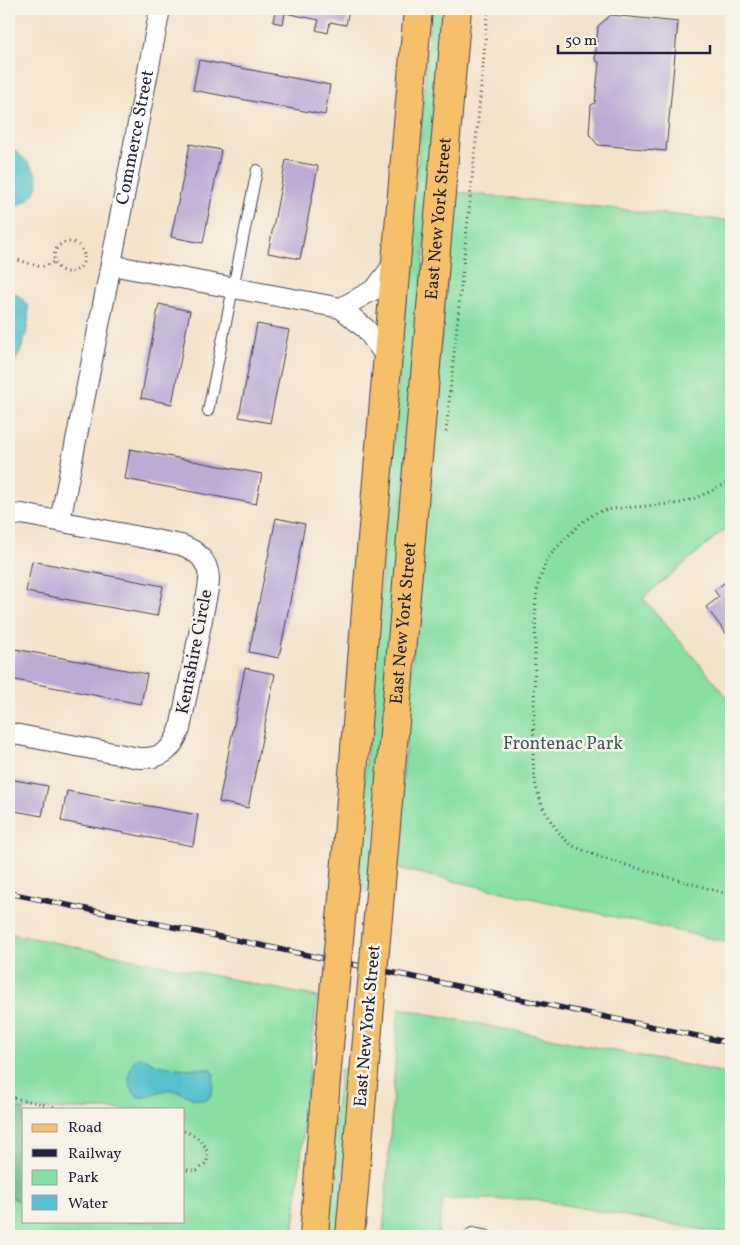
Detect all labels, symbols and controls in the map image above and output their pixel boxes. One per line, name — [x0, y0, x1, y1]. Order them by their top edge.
scale bar — [558, 22, 710, 54]
text: 50 m — [565, 31, 597, 52]
street label: Commerce Street — [110, 68, 161, 207]
street label: East New York Street — [419, 136, 458, 301]
street label: East New York Street — [384, 541, 423, 705]
street label: Kentshire Circle — [171, 587, 219, 717]
park label: Frontenac Park — [503, 732, 623, 757]
street label: East New York Street — [348, 944, 388, 1108]
legend — [22, 1108, 185, 1222]
text: Road — [68, 1118, 102, 1139]
text: Railway — [68, 1144, 121, 1165]
text: Park — [68, 1168, 99, 1189]
text: Water — [68, 1194, 108, 1215]

